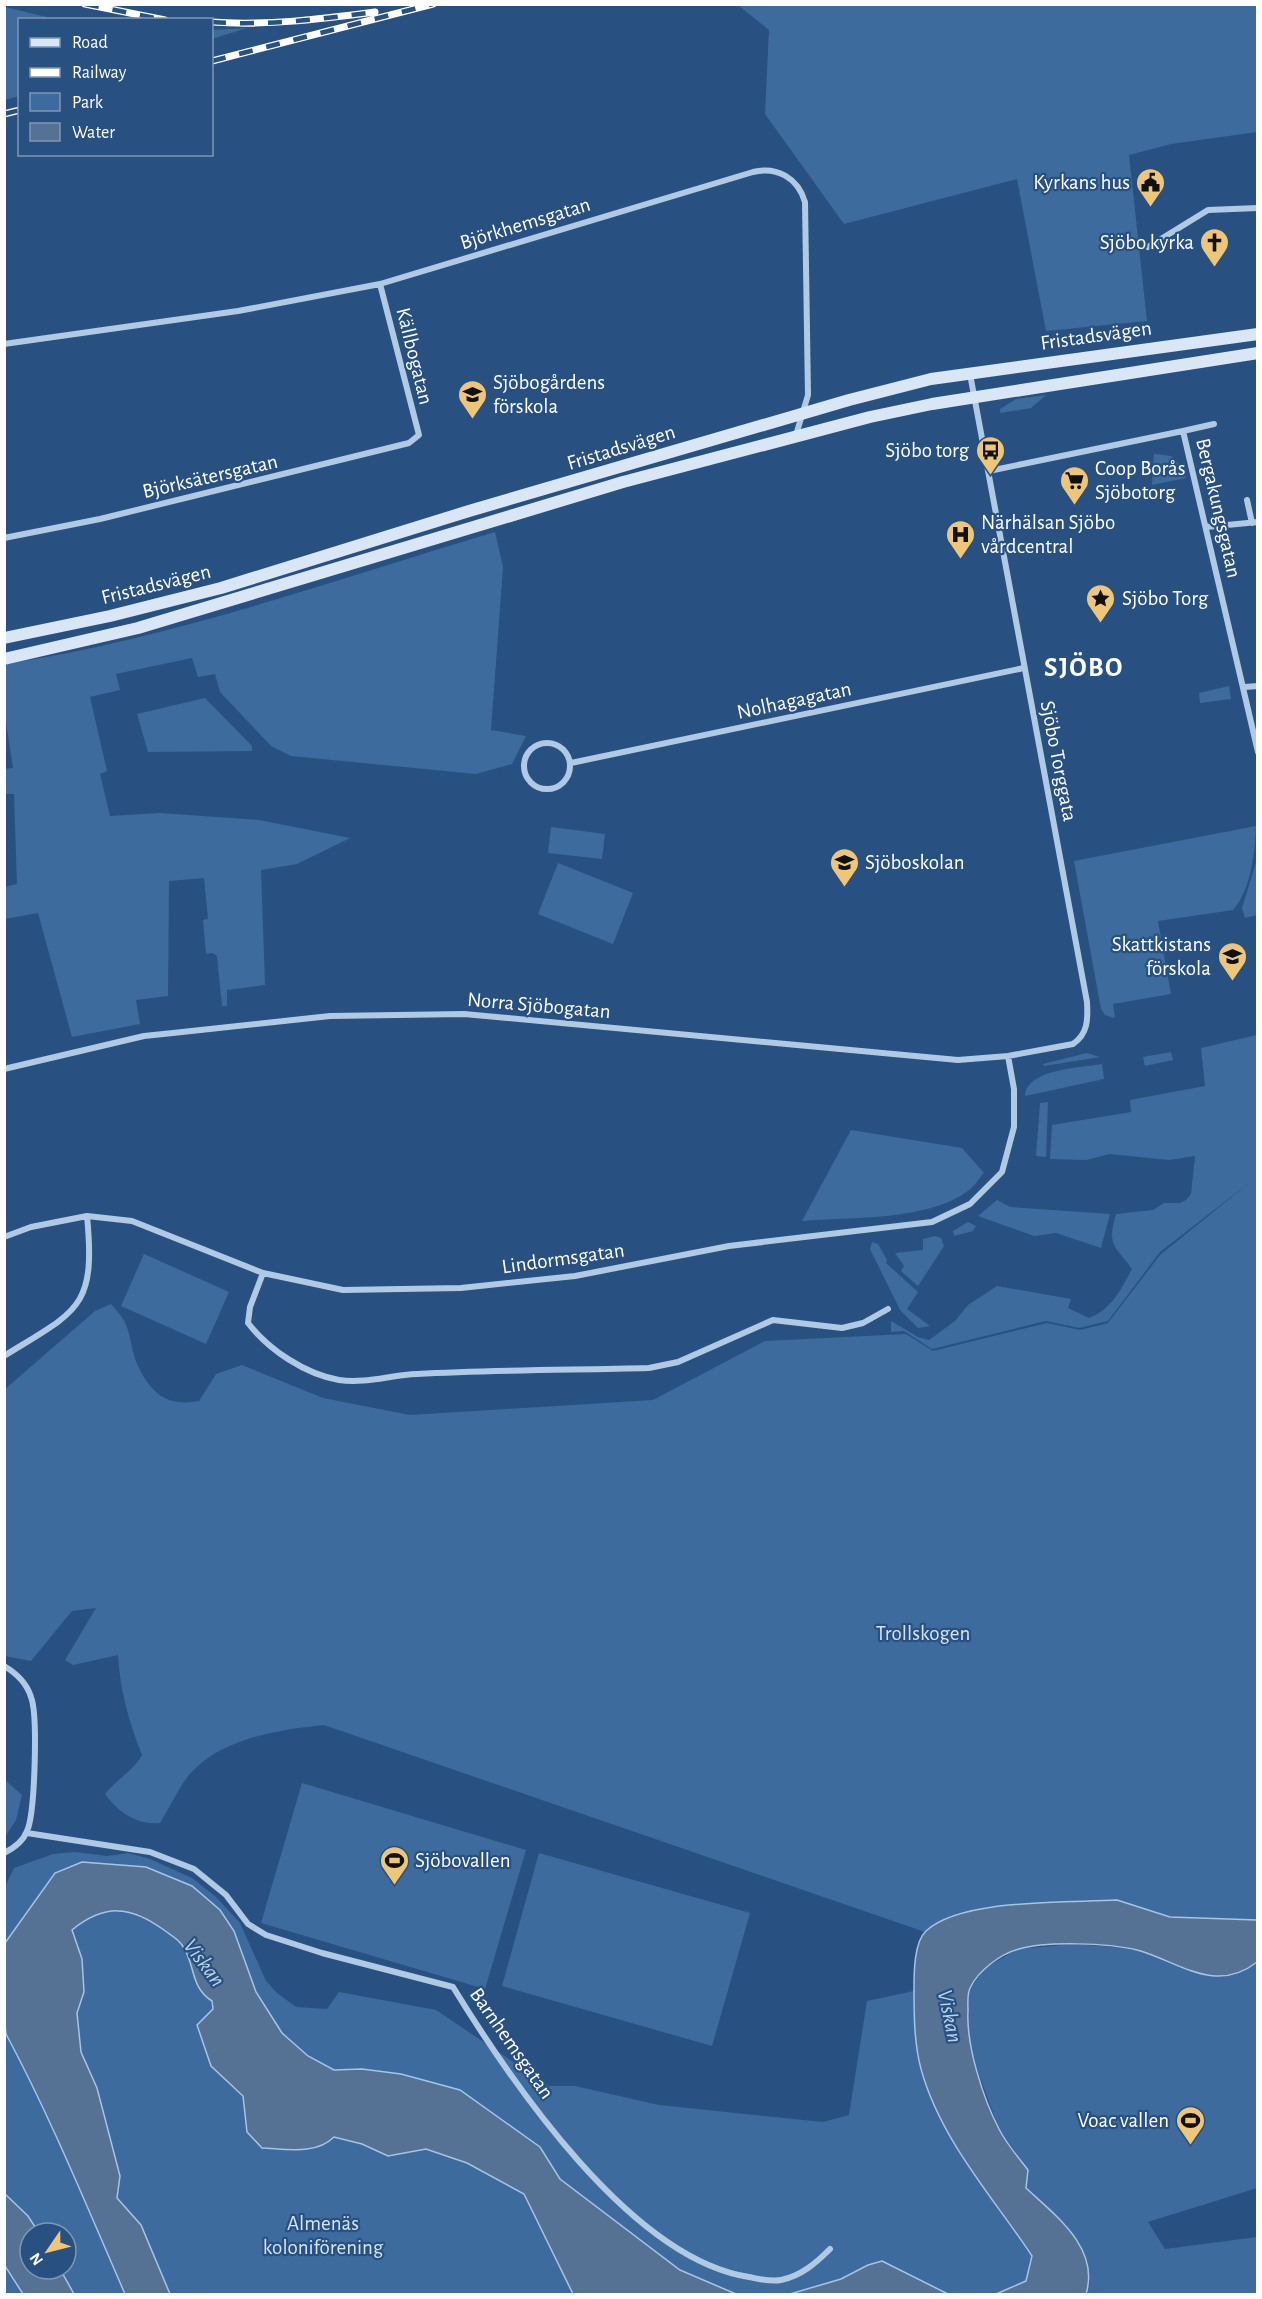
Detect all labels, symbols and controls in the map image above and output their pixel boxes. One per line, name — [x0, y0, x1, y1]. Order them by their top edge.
legend — [18, 18, 213, 156]
text: Road — [72, 34, 108, 52]
text: Railway — [72, 64, 127, 82]
text: Park — [72, 94, 104, 112]
text: Water — [72, 124, 115, 142]
public building icon: Kyrkans hus — [1135, 166, 1167, 208]
place label: Kyrkans hus — [1033, 172, 1130, 193]
street label: Björkhemsgatan — [457, 194, 593, 253]
church icon: Sjöbo kyrka — [1199, 226, 1231, 268]
place label: Sjöbo kyrka — [1100, 232, 1194, 253]
street label: Källbogatan — [392, 305, 437, 407]
street label: Fristadsvägen — [1039, 317, 1153, 354]
place label: Sjöbogårdens förskola — [493, 372, 605, 417]
school or university icon: Sjöbogårdens förskola — [456, 378, 488, 420]
street label: Fristadsvägen — [565, 421, 678, 474]
bus stop icon: Sjöbo torg — [974, 434, 1006, 476]
street label: Bergakungsgatan — [1192, 436, 1245, 580]
place label: Sjöbo torg — [885, 440, 970, 461]
street label: Björksätersgatan — [140, 451, 280, 502]
place label: Coop Borås Sjöbotorg — [1095, 458, 1186, 503]
supermarket icon: Coop Borås Sjöbotorg — [1058, 464, 1090, 506]
place label: Närhälsan Sjöbo vårdcentral — [981, 512, 1115, 557]
hospital icon: Närhälsan Sjöbo vårdcentral — [944, 518, 976, 560]
street label: Fristadsvägen — [99, 561, 213, 608]
place icon: Sjöbo Torg — [1085, 582, 1117, 624]
place label: Sjöbo Torg — [1122, 588, 1209, 609]
district label: SJÖBO — [1044, 652, 1124, 681]
street label: Nolhagagatan — [735, 678, 853, 723]
street label: Sjöbo Torggata — [1037, 699, 1081, 823]
school or university icon: Sjöboskolan — [828, 846, 860, 888]
place label: Sjöboskolan — [865, 852, 965, 873]
place label: Skattkistans förskola — [1112, 934, 1211, 979]
school or university icon: Skattkistans förskola — [1216, 940, 1248, 982]
street label: Norra Sjöbogatan — [466, 989, 612, 1022]
street label: Lindormsgatan — [500, 1239, 626, 1277]
park label: Trollskogen — [876, 1623, 970, 1644]
sports icon: Sjöbovallen — [378, 1844, 410, 1886]
place label: Sjöbovallen — [415, 1850, 511, 1871]
water label: Viskan — [179, 1935, 229, 1991]
street label: Barnhemsgatan — [466, 1984, 558, 2103]
water label: Viskan — [934, 1988, 966, 2045]
sports icon: Voac vallen — [1174, 2104, 1206, 2146]
place label: Voac vallen — [1077, 2110, 1169, 2131]
park label: Almenäs koloniförening — [263, 2213, 384, 2258]
north arrow — [18, 2221, 78, 2281]
text: N — [27, 2250, 46, 2268]

